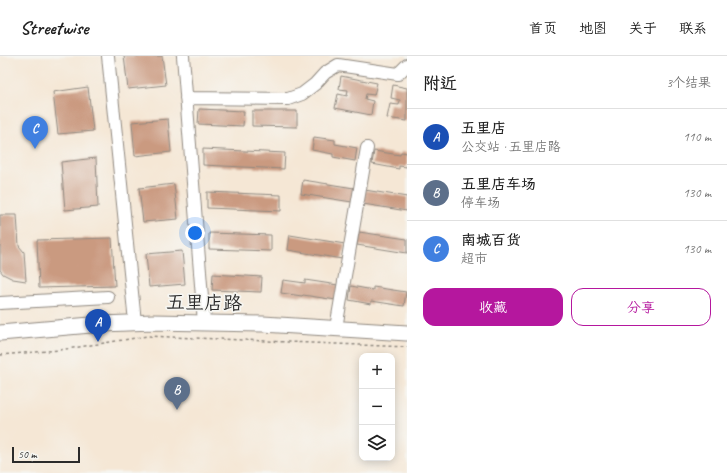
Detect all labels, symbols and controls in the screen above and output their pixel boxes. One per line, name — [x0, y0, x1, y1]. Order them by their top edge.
text: Streetwise — [20, 16, 88, 40]
text: 首页 — [529, 20, 557, 37]
text: 地图 — [579, 20, 607, 37]
text: 关于 — [629, 20, 657, 37]
text: 联系 — [679, 20, 707, 37]
text: 附近 — [423, 73, 457, 94]
text: 3个结果 — [666, 75, 711, 91]
pin: C — [22, 116, 48, 149]
text: 五里店 — [461, 119, 506, 138]
text: A — [433, 129, 439, 145]
text: 110 m — [683, 129, 711, 145]
text: 公交站 · 五里店路 — [461, 139, 561, 155]
text: 五里店车场 — [461, 175, 536, 194]
text: B — [433, 185, 439, 201]
text: 130 m — [683, 185, 711, 201]
text: 停车场 — [461, 195, 500, 211]
your location — [185, 223, 205, 243]
text: 南城百货 — [461, 231, 521, 250]
text: C — [433, 241, 439, 257]
text: 130 m — [683, 241, 711, 257]
text: 超市 — [461, 251, 487, 267]
button: 收藏 — [423, 288, 563, 326]
button: 分享 — [571, 288, 711, 326]
street label: 五里店路 — [166, 290, 242, 316]
pin: A — [85, 309, 111, 342]
map controls — [359, 353, 395, 461]
button: + — [359, 353, 395, 389]
pin: B — [164, 377, 190, 410]
button: − — [359, 389, 395, 425]
button: layers — [359, 425, 395, 461]
scale bar — [12, 445, 80, 464]
text: 50 m — [18, 447, 37, 461]

